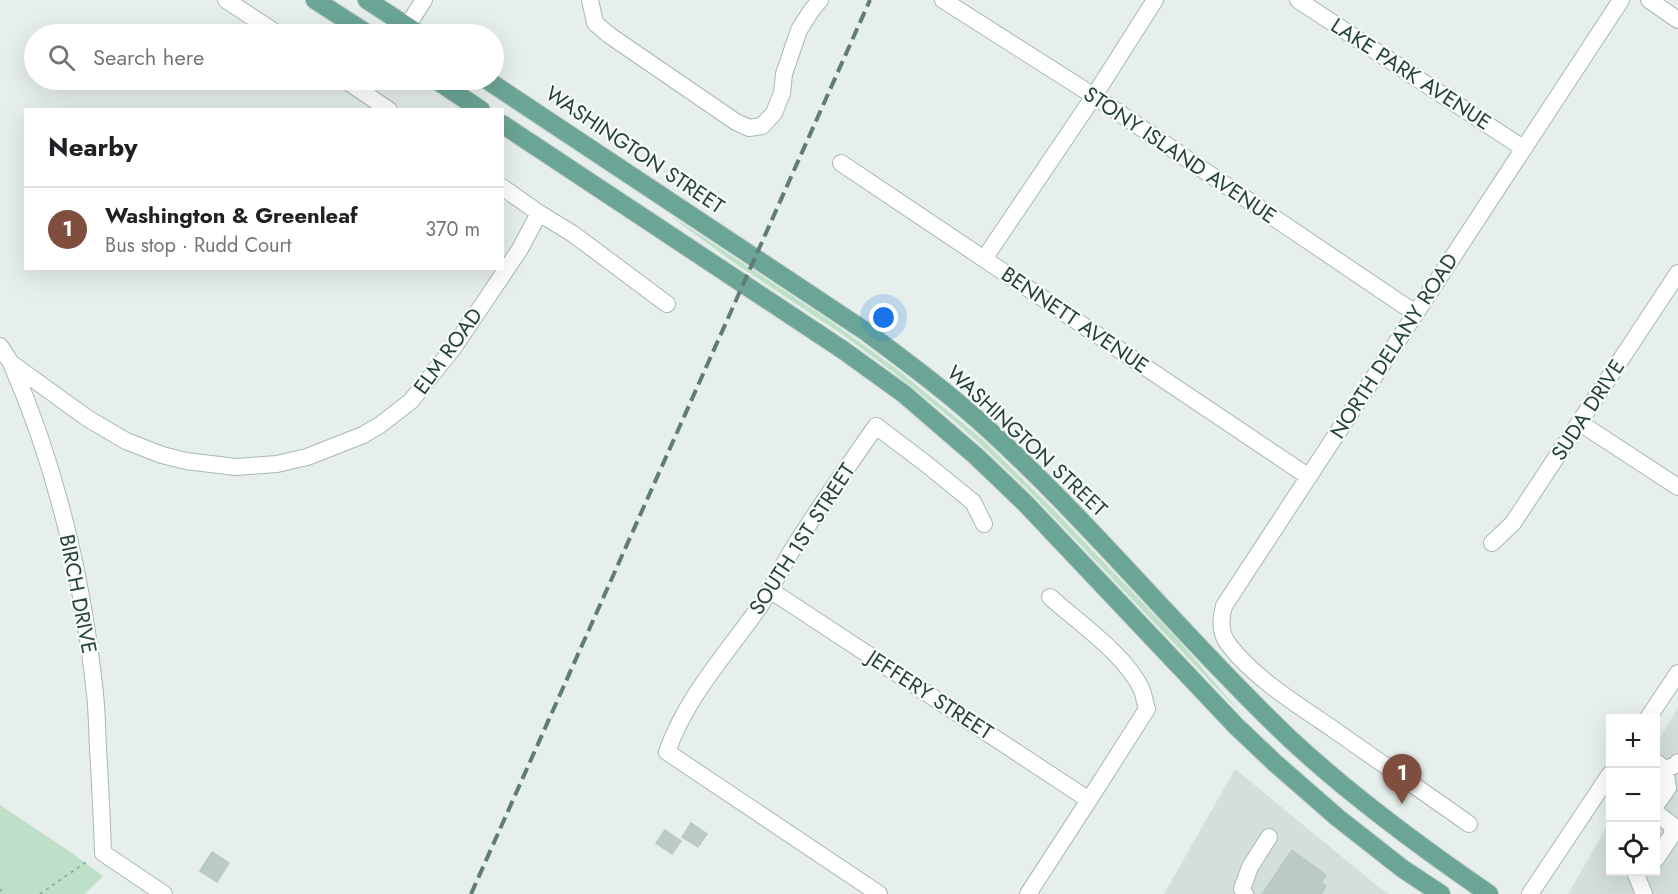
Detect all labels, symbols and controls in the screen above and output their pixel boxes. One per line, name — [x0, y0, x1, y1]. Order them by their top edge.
street label: LAKE PARK AVENUE — [1325, 11, 1497, 137]
search box — [24, 24, 504, 90]
icon: search — [45, 41, 78, 74]
text: Search here — [93, 41, 204, 73]
street label: WASHINGTON STREET — [540, 79, 731, 221]
street label: STONY ISLAND AVENUE — [1078, 79, 1282, 231]
text: Nearby — [48, 128, 137, 166]
text: Washington & Greenleaf — [105, 199, 358, 231]
text: 1 — [62, 215, 73, 244]
text: 370 m — [425, 215, 480, 244]
text: Bus stop · Rudd Court — [105, 231, 291, 260]
street label: NORTH DELANY ROAD — [1323, 247, 1465, 445]
street label: BENNETT AVENUE — [995, 259, 1155, 381]
street label: ELM ROAD — [406, 302, 490, 400]
your location — [869, 303, 898, 332]
street label: SUDA DRIVE — [1544, 354, 1632, 466]
street label: WASHINGTON STREET — [940, 358, 1114, 524]
street label: SOUTH 1ST STREET — [742, 457, 862, 621]
street label: BIRCH DRIVE — [52, 532, 104, 656]
street label: JEFFERY STREET — [859, 641, 999, 747]
map controls — [1606, 714, 1660, 876]
button: + — [1606, 714, 1660, 768]
pin: 1 — [1382, 754, 1422, 804]
button: − — [1606, 768, 1660, 822]
button: locate — [1606, 822, 1660, 876]

